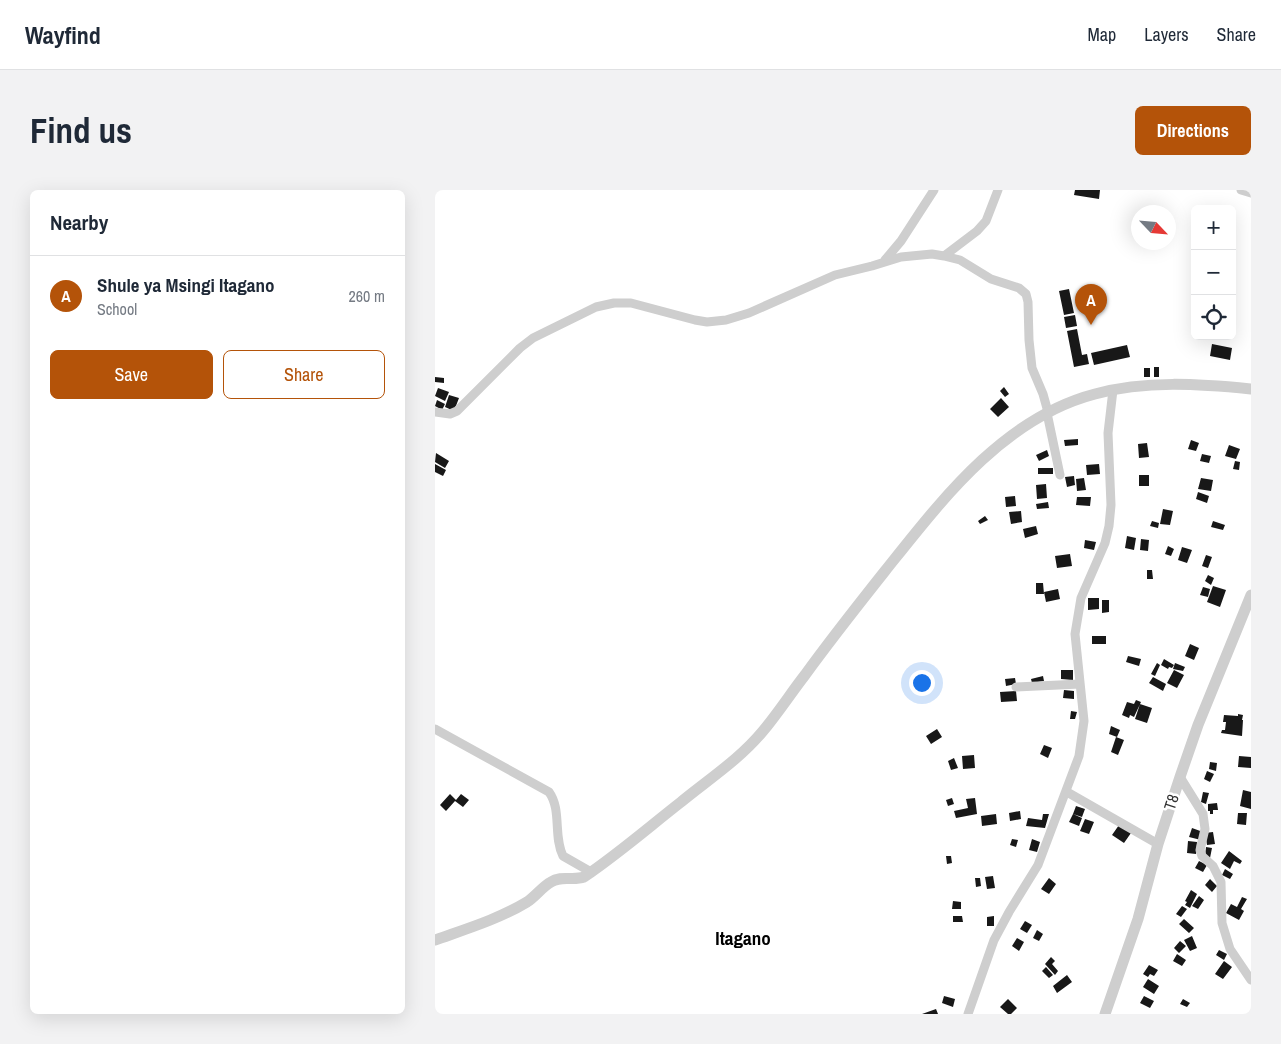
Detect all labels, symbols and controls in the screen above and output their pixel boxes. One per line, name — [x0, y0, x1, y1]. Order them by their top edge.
text: Wayfind — [25, 19, 101, 51]
text: Map — [1088, 22, 1116, 47]
text: Layers — [1144, 22, 1189, 47]
text: Share — [1217, 22, 1256, 47]
button: Directions — [1135, 106, 1251, 155]
text: Find us — [30, 107, 132, 154]
north arrow — [1131, 205, 1176, 250]
map controls — [1191, 205, 1236, 340]
button: + — [1191, 205, 1236, 250]
text: Nearby — [50, 208, 108, 237]
button: − — [1191, 250, 1236, 295]
text: Shule ya Msingi Itagano — [97, 272, 275, 298]
pin: A — [1075, 284, 1107, 325]
text: A — [61, 285, 71, 307]
text: 260 m — [349, 285, 385, 307]
button: locate — [1191, 295, 1236, 340]
text: School — [97, 298, 137, 320]
button: Save — [50, 350, 213, 399]
button: Share — [223, 350, 385, 399]
your location — [909, 670, 935, 696]
street label: T8 — [1158, 791, 1184, 813]
district label: Itagano — [715, 925, 771, 951]

